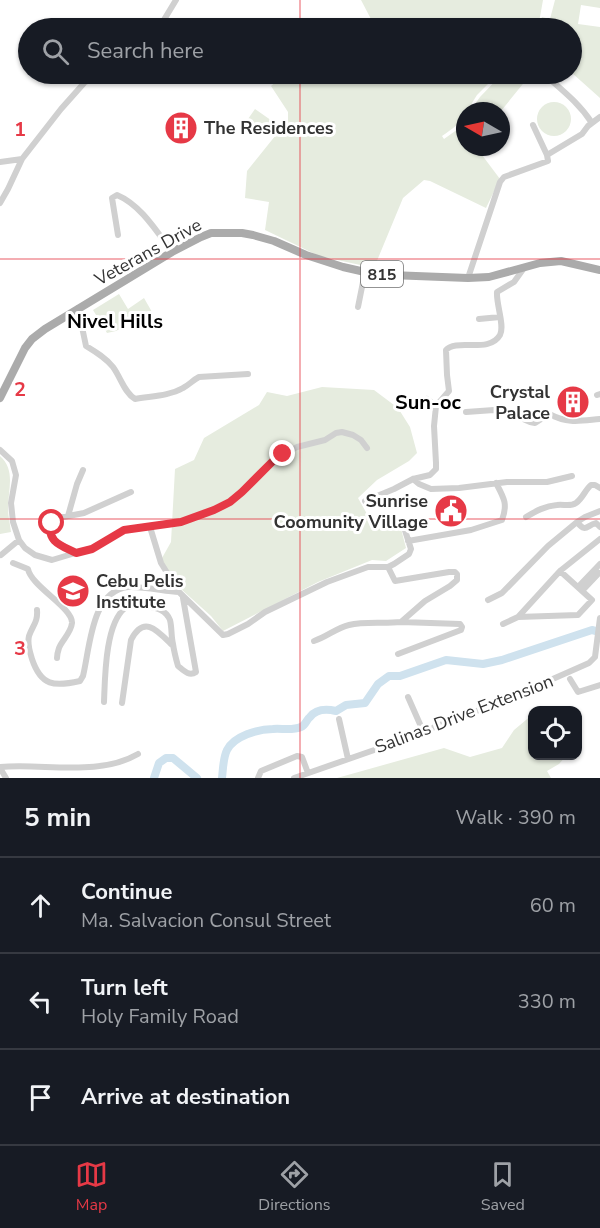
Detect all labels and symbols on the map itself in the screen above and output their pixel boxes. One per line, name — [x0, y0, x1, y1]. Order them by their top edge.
north arrow — [456, 102, 510, 156]
building icon: The Residences — [163, 110, 199, 146]
text: 1 — [14, 116, 26, 143]
place label: The Residences — [204, 116, 334, 140]
street label: Veterans Drive — [89, 213, 206, 292]
road number: 815 — [361, 261, 403, 287]
district label: Nivel Hills — [67, 308, 163, 335]
text: 2 — [14, 376, 26, 403]
place label: Crystal Palace — [490, 380, 550, 425]
building icon: Crystal Palace — [555, 384, 591, 420]
district label: Sun-oc — [395, 389, 461, 416]
route end — [269, 440, 295, 466]
place label: Sunrise Coomunity Village — [274, 489, 428, 534]
public building icon: Sunrise Coomunity Village — [433, 493, 469, 529]
route start — [38, 509, 64, 535]
place label: Cebu Pelis Institute — [96, 569, 184, 614]
school or university icon: Cebu Pelis Institute — [55, 573, 91, 609]
text: 3 — [14, 635, 26, 662]
street label: Salinas Drive Extension — [371, 669, 557, 759]

